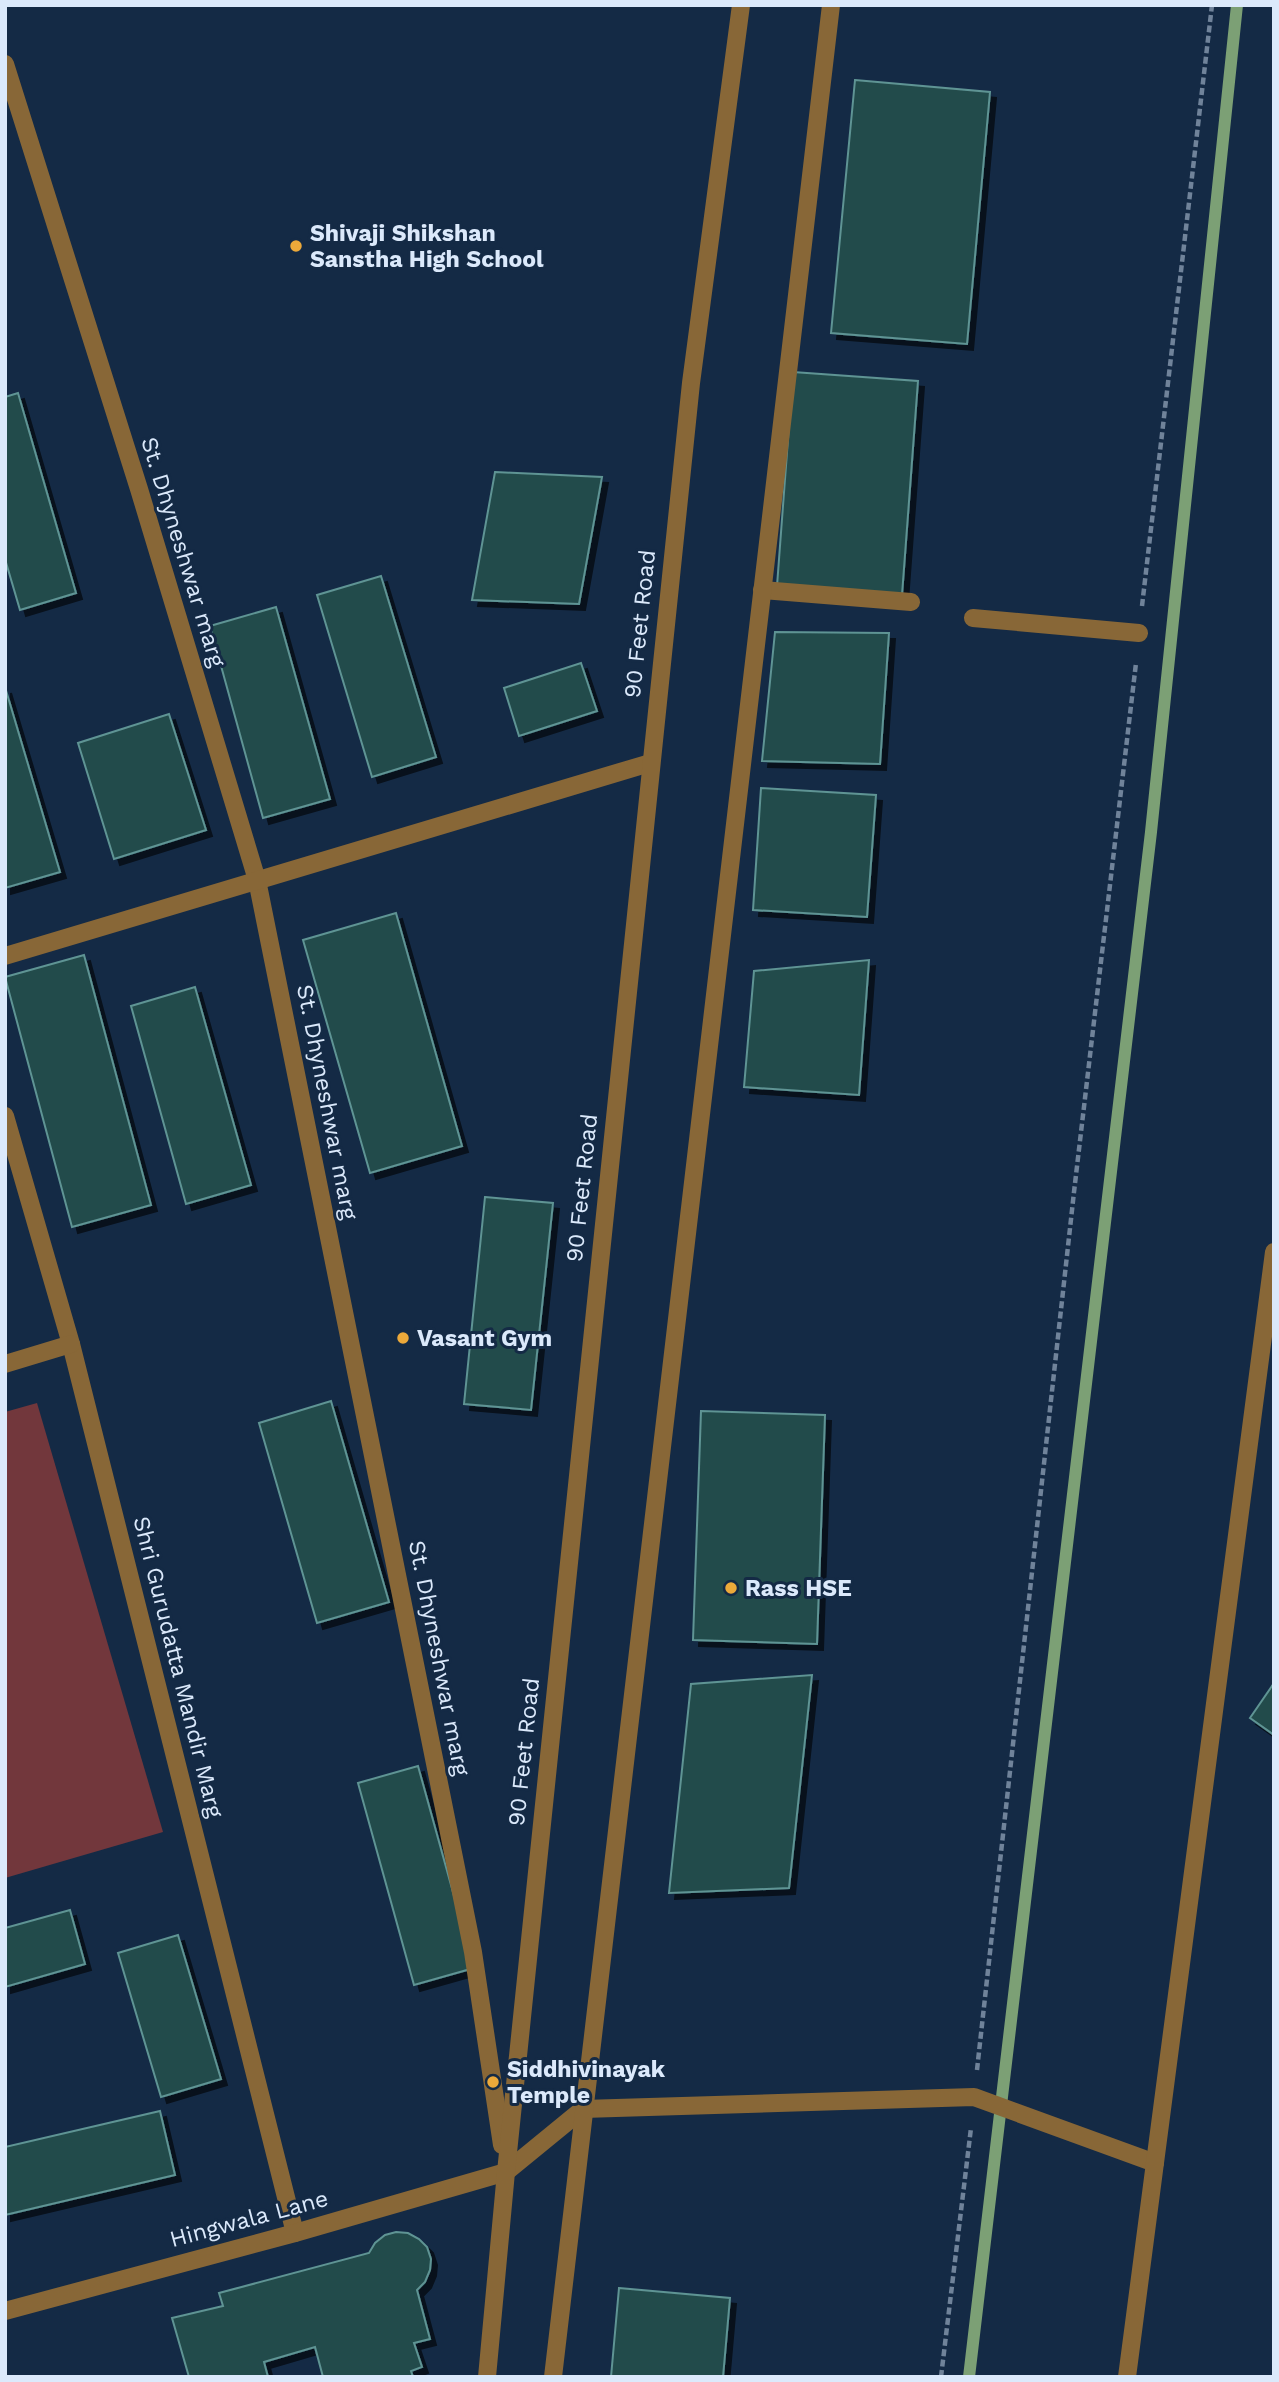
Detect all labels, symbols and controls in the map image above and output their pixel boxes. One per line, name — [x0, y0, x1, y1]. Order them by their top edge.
place label: Shivaji Shikshan Sanstha High School — [310, 220, 544, 273]
marker: Shivaji Shikshan Sanstha High School — [288, 238, 304, 254]
street label: St. Dhyneshwar marg — [135, 434, 231, 671]
street label: 90 Feet Road — [619, 549, 661, 699]
street label: St. Dhyneshwar marg — [291, 982, 363, 1223]
street label: 90 Feet Road — [561, 1113, 603, 1263]
place label: Vasant Gym — [417, 1325, 552, 1352]
marker: Vasant Gym — [395, 1330, 411, 1346]
street label: Shri Gurudatta Mandir Marg — [127, 1514, 229, 1821]
street label: St. Dhyneshwar marg — [403, 1538, 475, 1779]
place label: Rass HSE — [745, 1575, 852, 1602]
marker: Rass HSE — [723, 1580, 739, 1596]
street label: 90 Feet Road — [503, 1677, 545, 1827]
place label: Siddhivinayak Temple — [507, 2056, 666, 2109]
marker: Siddhivinayak Temple — [485, 2074, 501, 2090]
street label: Hingwala Lane — [167, 2185, 331, 2253]

